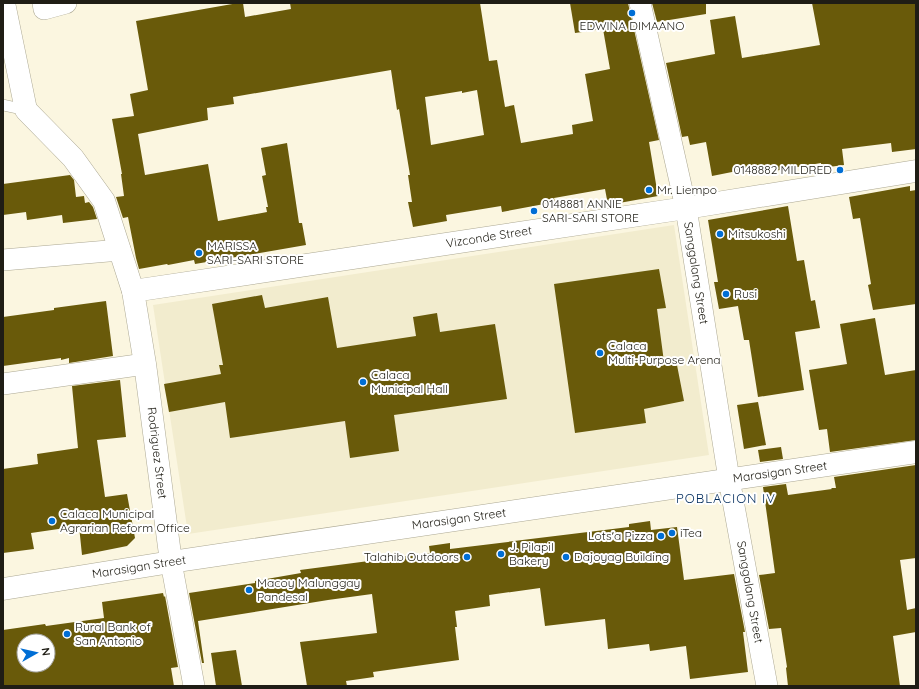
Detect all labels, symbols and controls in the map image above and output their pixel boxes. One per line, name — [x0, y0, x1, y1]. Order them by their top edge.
marker: EDWINA DIMAANO — [627, 8, 637, 18]
place label: EDWINA DIMAANO — [580, 18, 684, 33]
place label: 0148882 MILDRED — [733, 162, 832, 177]
marker: 0148882 MILDRED — [835, 165, 845, 175]
place label: Mr. Liempo — [657, 182, 717, 197]
marker: Mr. Liempo — [644, 185, 654, 195]
place label: 0148881 ANNIE SARI-SARI STORE — [542, 196, 639, 225]
marker: 0148881 ANNIE SARI-SARI STORE — [529, 206, 539, 216]
street label: Sanggalang Street — [681, 221, 712, 325]
street label: Vizconde Street — [445, 222, 533, 251]
place label: Mitsukoshi — [728, 226, 786, 241]
marker: Mitsukoshi — [715, 229, 725, 239]
place label: MARISSA SARI-SARI STORE — [207, 238, 304, 267]
marker: MARISSA SARI-SARI STORE — [194, 248, 204, 258]
place label: Rusi — [734, 286, 757, 301]
marker: Rusi — [721, 289, 731, 299]
place label: Calaca Multi-Purpose Arena — [608, 338, 721, 367]
marker: Calaca Multi-Purpose Arena — [595, 348, 605, 358]
place label: Calaca Municipal Hall — [371, 367, 448, 396]
marker: Calaca Municipal Hall — [358, 377, 368, 387]
street label: Rodriguez Street — [144, 406, 171, 500]
street label: Marasigan Street — [732, 457, 828, 486]
district label: POBLACION IV — [676, 490, 776, 506]
street label: Marasigan Street — [411, 504, 507, 533]
place label: Calaca Municipal Agrarian Reform Office — [60, 506, 190, 535]
marker: Calaca Municipal Agrarian Reform Office — [47, 516, 57, 526]
place label: iTea — [680, 525, 702, 540]
place label: Lots'a Pizza — [588, 528, 653, 543]
marker: iTea — [667, 528, 677, 538]
marker: Lots'a Pizza — [656, 531, 666, 541]
place label: J. Pilapil Bakery — [509, 539, 554, 568]
street label: Sanggalang Street — [734, 540, 767, 644]
place label: Talahib Outdoors — [364, 549, 459, 564]
marker: J. Pilapil Bakery — [496, 549, 506, 559]
place label: Dajoyag Building — [574, 549, 669, 564]
street label: Marasigan Street — [91, 552, 187, 581]
marker: Talahib Outdoors — [462, 552, 472, 562]
marker: Dajoyag Building — [561, 552, 571, 562]
place label: Macoy Malunggay Pandesal — [257, 575, 360, 604]
marker: Macoy Malunggay Pandesal — [244, 585, 254, 595]
place label: Rural Bank of San Antonio — [75, 619, 151, 648]
marker: Rural Bank of San Antonio — [62, 629, 72, 639]
north arrow — [16, 633, 56, 673]
text: N — [38, 647, 53, 657]

